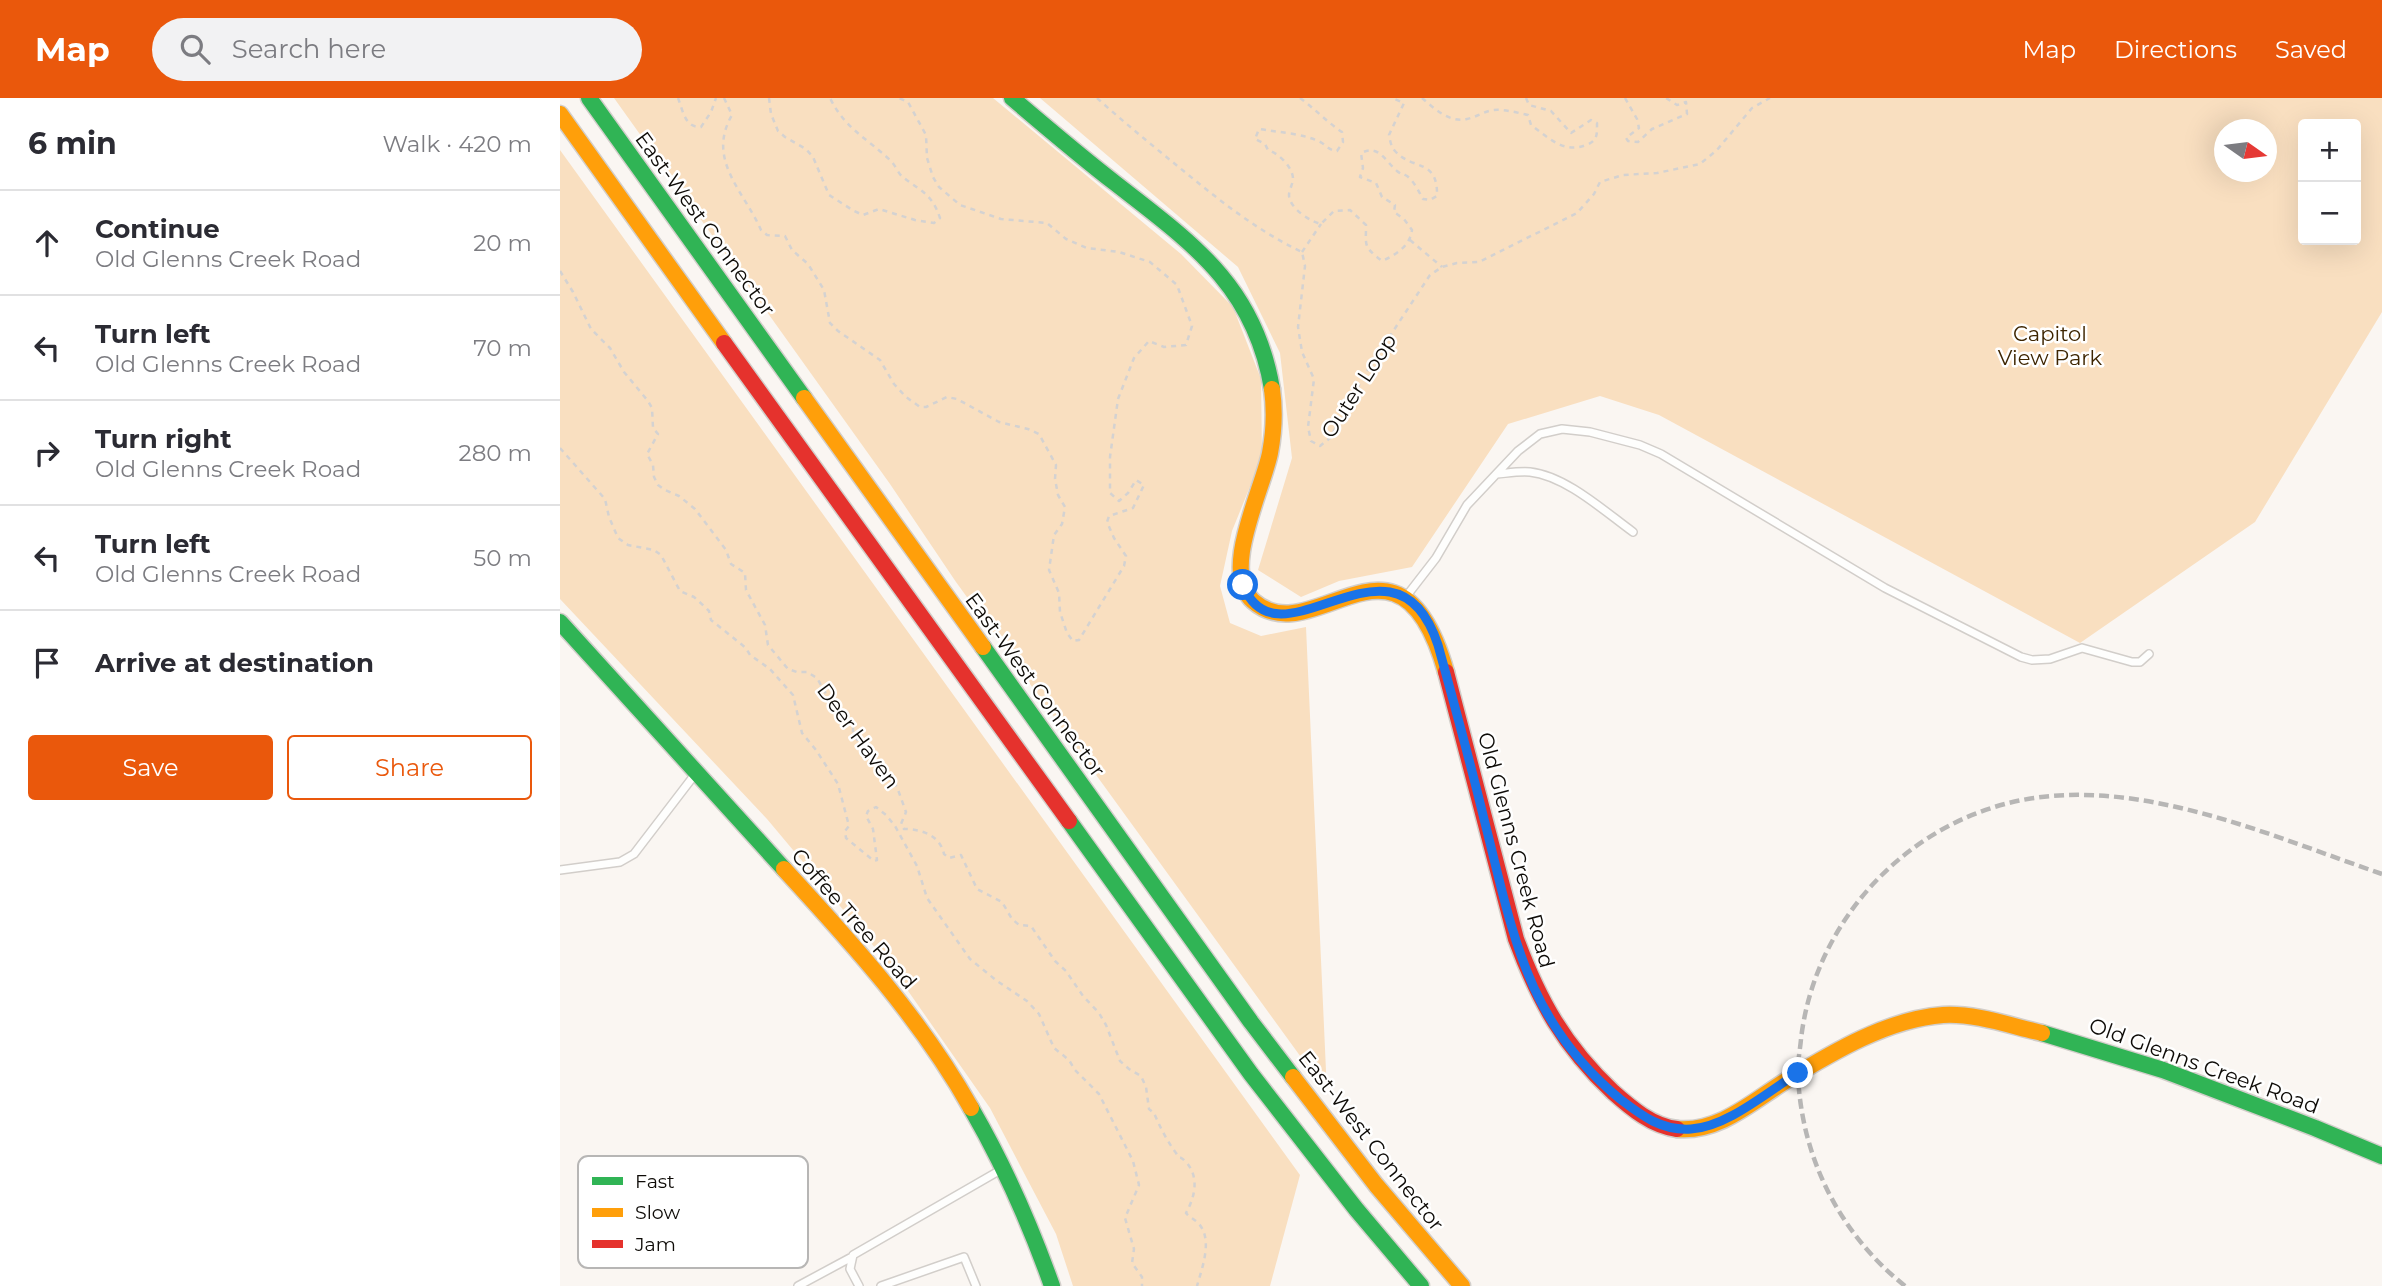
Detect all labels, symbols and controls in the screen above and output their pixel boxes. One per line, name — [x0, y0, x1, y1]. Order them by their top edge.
search box — [152, 18, 642, 81]
text: Map — [35, 29, 110, 69]
icon: search — [176, 30, 214, 68]
text: Search here — [232, 33, 386, 65]
text: Map — [2023, 35, 2076, 64]
text: Directions — [2114, 35, 2237, 64]
text: Saved — [2275, 35, 2347, 64]
north arrow — [2214, 119, 2277, 182]
map controls — [2298, 119, 2361, 245]
button: + — [2298, 119, 2361, 182]
text: 6 min — [28, 125, 117, 162]
street label: East-West Connector — [630, 127, 781, 321]
text: Walk · 420 m — [383, 130, 532, 158]
button: − — [2298, 182, 2361, 245]
text: Continue — [95, 213, 220, 245]
icon: ahead — [28, 224, 66, 262]
text: 20 m — [473, 229, 532, 257]
text: Old Glenns Creek Road — [95, 245, 361, 273]
text: Turn left — [95, 318, 211, 350]
park label: Capitol View Park — [1998, 321, 2103, 370]
icon: left — [28, 329, 66, 367]
street label: Outer Loop — [1316, 329, 1402, 443]
text: 70 m — [473, 334, 532, 362]
text: Old Glenns Creek Road — [95, 350, 361, 378]
text: Turn right — [95, 423, 231, 455]
icon: right — [28, 434, 66, 472]
text: 280 m — [459, 439, 532, 467]
text: Old Glenns Creek Road — [95, 455, 361, 483]
text: Turn left — [95, 528, 211, 560]
icon: left — [28, 539, 66, 577]
text: 50 m — [473, 544, 532, 572]
text: Old Glenns Creek Road — [95, 560, 361, 588]
route start — [1227, 569, 1258, 600]
street label: East-West Connector — [960, 588, 1111, 782]
icon: arrive — [28, 644, 66, 682]
text: Arrive at destination — [95, 647, 374, 679]
street label: Deer Haven — [812, 678, 905, 793]
street label: Old Glenns Creek Road — [1473, 729, 1560, 971]
button: Save — [28, 735, 273, 800]
button: Share — [287, 735, 532, 800]
street label: Coffee Tree Road — [786, 843, 922, 994]
street label: Old Glenns Creek Road — [2086, 1012, 2323, 1119]
street label: East-West Connector — [1293, 1046, 1450, 1236]
route end — [1782, 1057, 1813, 1088]
legend — [578, 1156, 808, 1268]
text: Fast — [635, 1170, 675, 1193]
text: Slow — [635, 1201, 680, 1224]
text: Jam — [634, 1233, 676, 1256]

